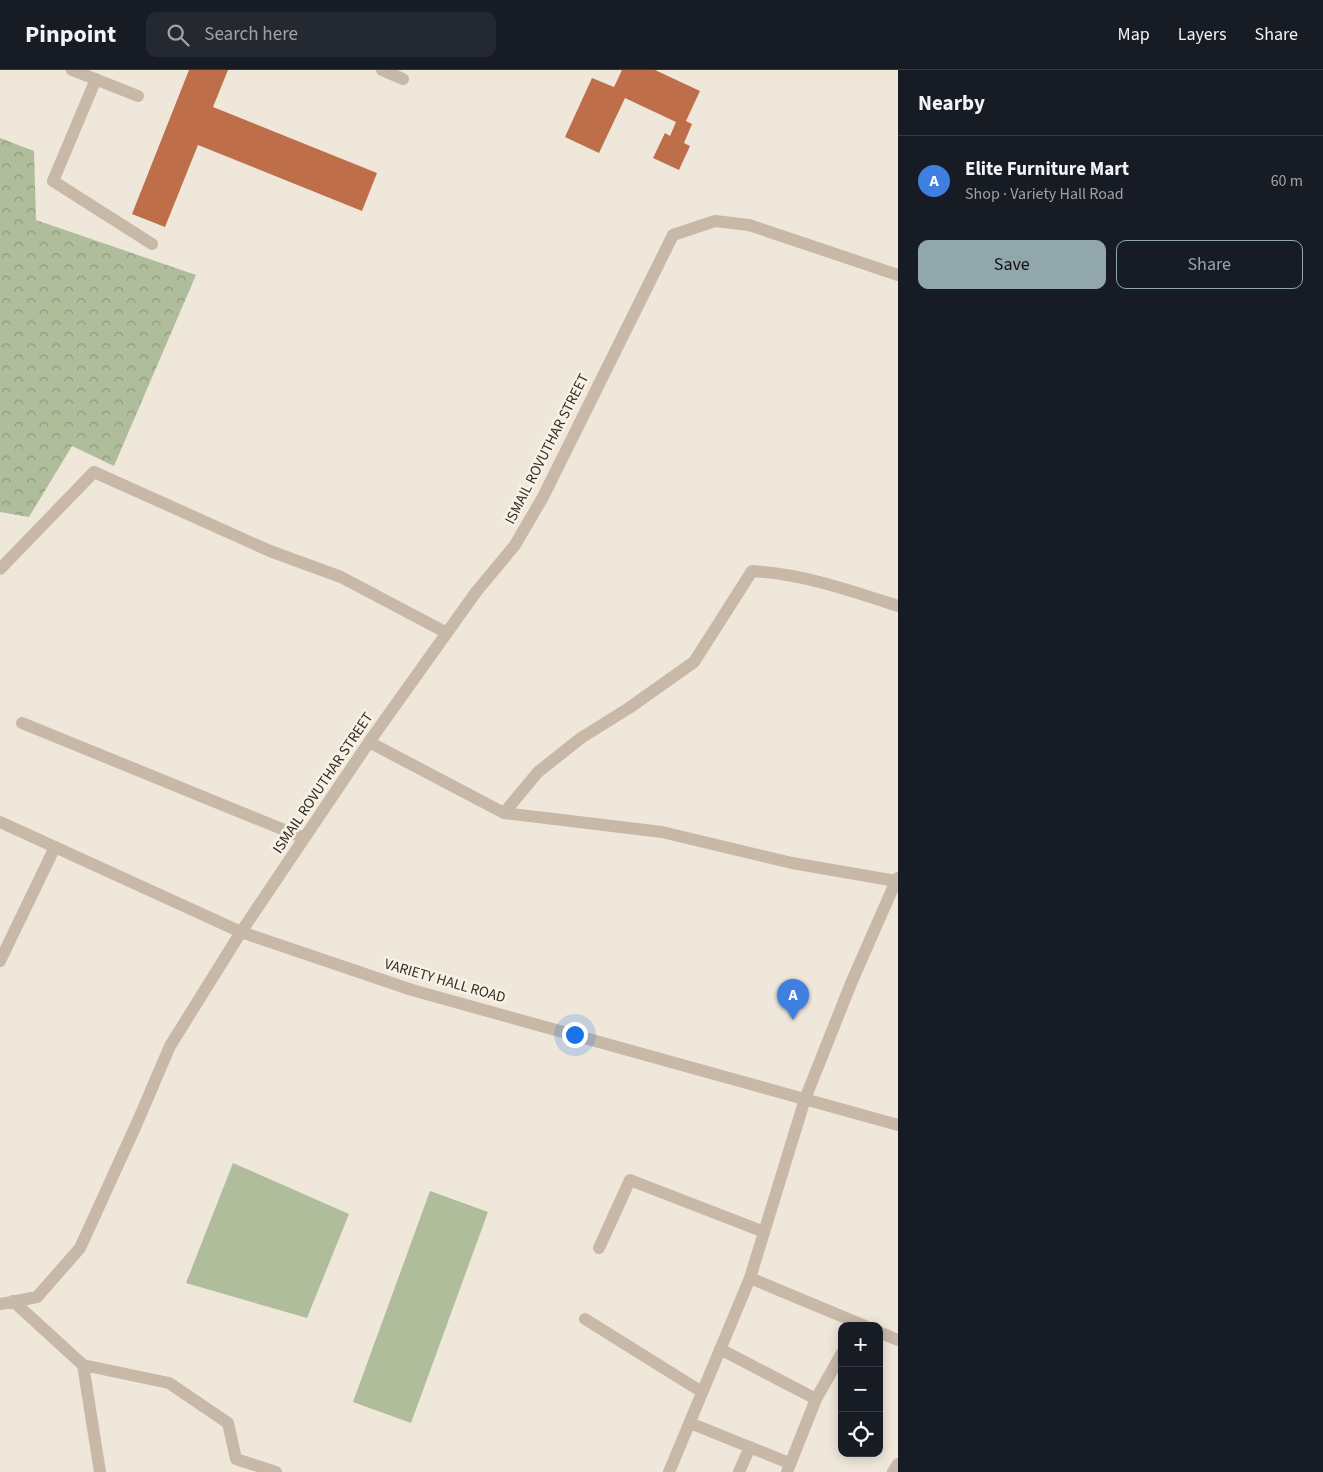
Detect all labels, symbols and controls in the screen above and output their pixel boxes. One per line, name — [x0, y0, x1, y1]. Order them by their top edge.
search box — [146, 12, 496, 57]
text: Pinpoint — [25, 17, 116, 52]
icon: search — [164, 21, 192, 49]
text: Search here — [204, 21, 298, 48]
text: Map — [1118, 22, 1150, 47]
text: Layers — [1178, 22, 1227, 47]
text: Share — [1255, 22, 1298, 47]
text: Nearby — [918, 88, 985, 118]
text: Elite Furniture Mart — [965, 156, 1129, 183]
text: A — [929, 170, 939, 192]
text: 60 m — [1271, 170, 1303, 192]
text: Shop · Variety Hall Road — [965, 183, 1124, 205]
button: Save — [918, 240, 1106, 289]
button: Share — [1116, 240, 1303, 289]
street label: ISMAIL ROVUTHAR STREET — [500, 370, 594, 528]
street label: ISMAIL ROVUTHAR STREET — [268, 708, 378, 858]
street label: VARIETY HALL ROAD — [382, 954, 508, 1008]
pin: A — [777, 979, 809, 1020]
your location — [562, 1022, 588, 1048]
map controls — [838, 1322, 883, 1457]
button: + — [838, 1322, 883, 1367]
button: − — [838, 1367, 883, 1412]
button: locate — [838, 1412, 883, 1457]

